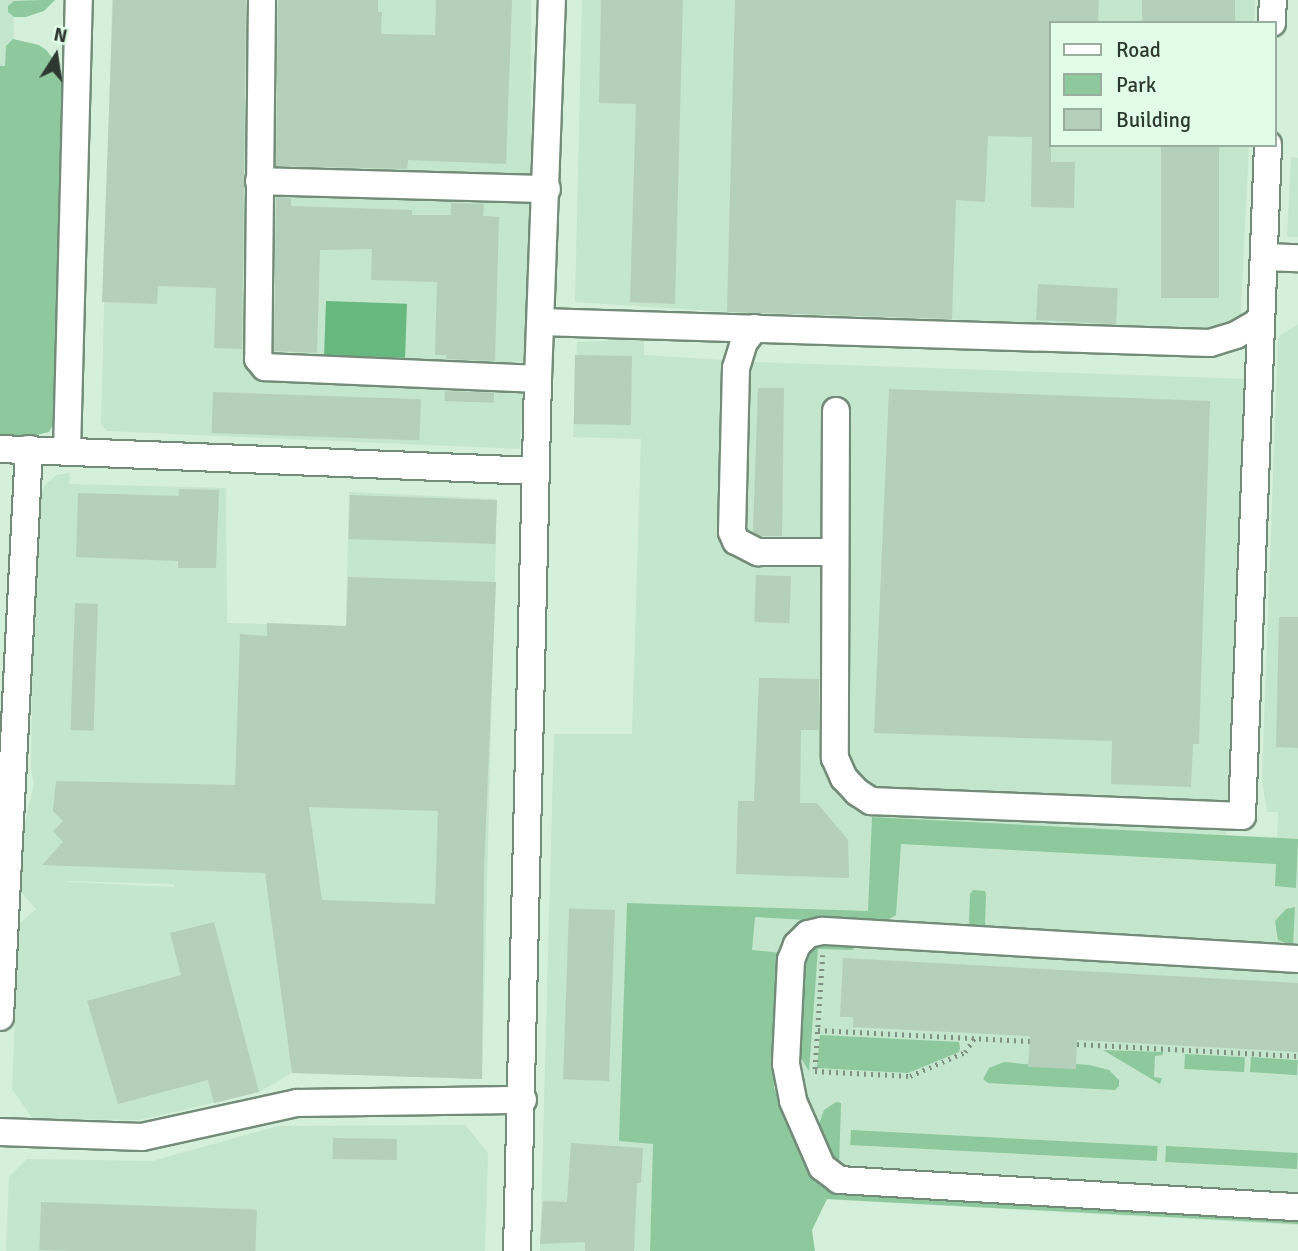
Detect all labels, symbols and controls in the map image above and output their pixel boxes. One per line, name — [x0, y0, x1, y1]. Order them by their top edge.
north arrow — [21, 21, 91, 91]
legend — [1050, 21, 1277, 147]
text: N — [51, 22, 69, 49]
text: Road — [1116, 37, 1161, 63]
text: Park — [1116, 72, 1156, 98]
text: Building — [1116, 107, 1191, 133]

